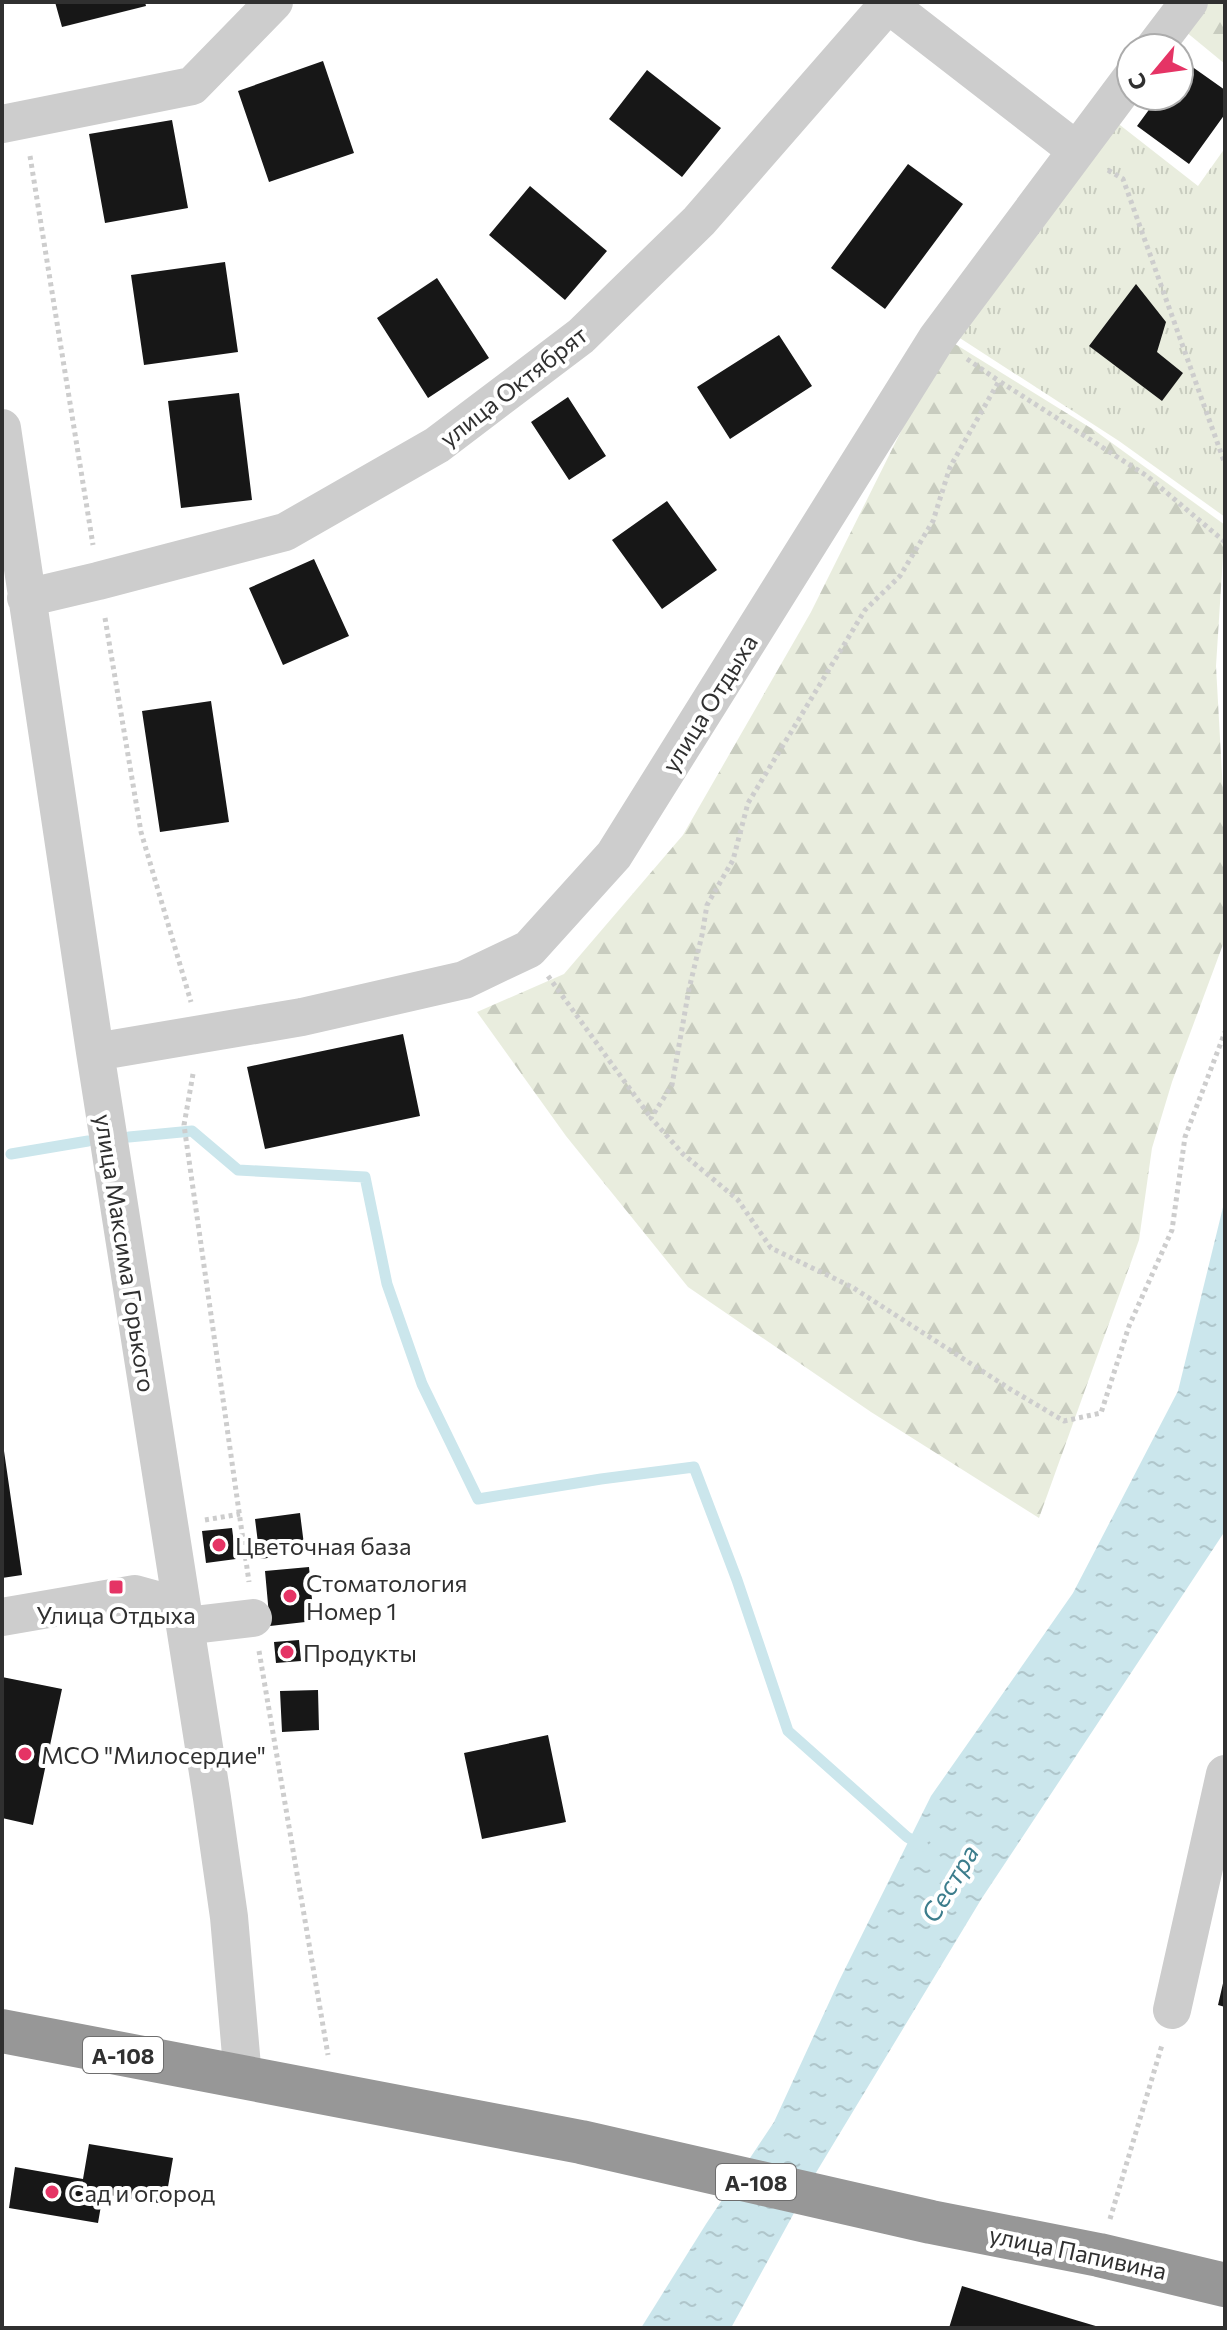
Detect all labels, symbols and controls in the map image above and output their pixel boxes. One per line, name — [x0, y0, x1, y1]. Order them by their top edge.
north arrow — [1115, 32, 1195, 112]
text: С — [1122, 69, 1153, 95]
street label: улица Октябрят — [434, 319, 592, 453]
street label: улица Отдыха — [655, 629, 763, 777]
street label: улица Максима Горького — [90, 1112, 162, 1394]
place label: Цветочная база — [235, 1531, 411, 1560]
marker: Цветочная база — [210, 1536, 228, 1554]
place label: Стоматология Номер 1 — [306, 1568, 467, 1625]
marker: Улица Отдыха — [107, 1578, 125, 1596]
marker: Стоматология Номер 1 — [281, 1587, 299, 1605]
place label: Улица Отдыха — [36, 1600, 196, 1629]
place label: Продукты — [303, 1638, 417, 1667]
marker: Продукты — [278, 1643, 296, 1661]
place label: МСО "Милосердие" — [41, 1740, 266, 1769]
marker: МСО "Милосердие" — [16, 1745, 34, 1763]
water label: Сестра — [914, 1838, 984, 1928]
road number: А-108 — [83, 2037, 163, 2073]
road number: А-108 — [716, 2164, 796, 2200]
place label: Сад и огород — [68, 2178, 215, 2207]
marker: Сад и огород — [43, 2183, 61, 2201]
street label: улица Папивина — [987, 2219, 1169, 2285]

